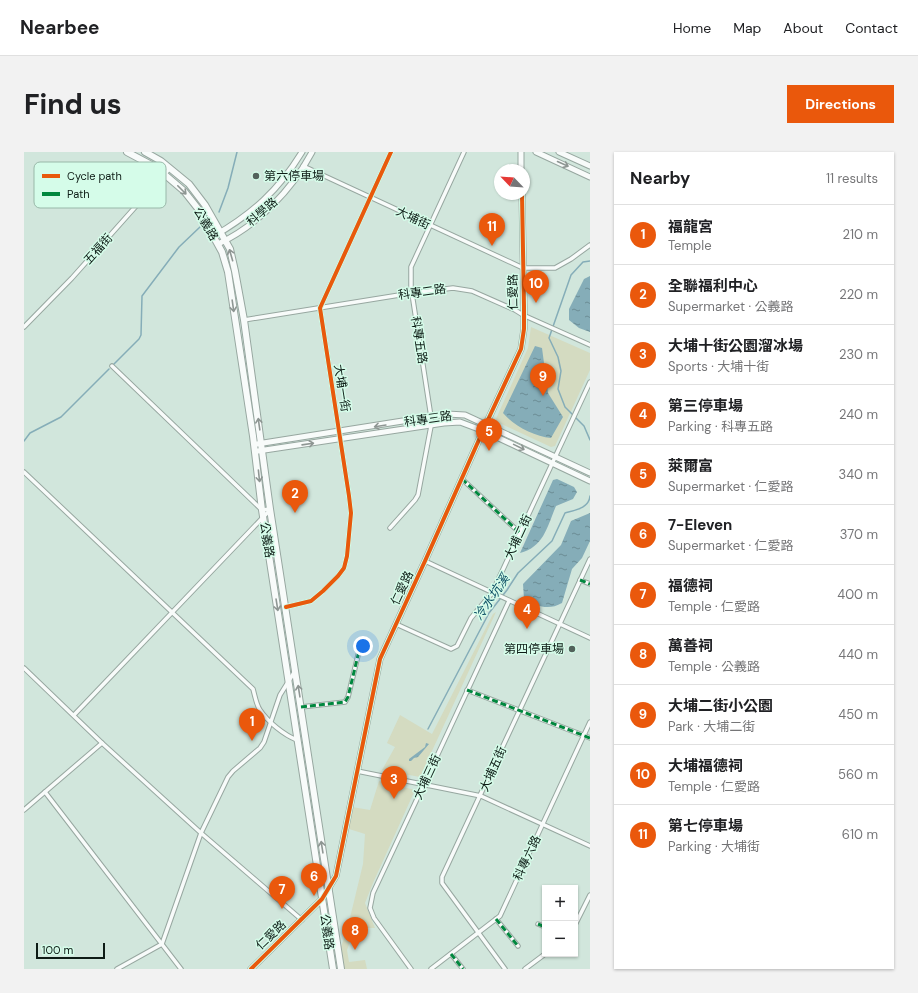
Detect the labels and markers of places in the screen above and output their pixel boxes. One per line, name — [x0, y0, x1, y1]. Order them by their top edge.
place label: 第六停車場 — [264, 168, 324, 184]
marker: 第六停車場 — [251, 171, 261, 181]
pin: 11 — [479, 213, 505, 246]
pin: 10 — [523, 270, 549, 303]
pin: 9 — [530, 363, 556, 396]
pin: 5 — [476, 418, 502, 451]
pin: 2 — [282, 480, 308, 513]
pin: 4 — [514, 596, 540, 629]
place label: 第四停車場 — [504, 641, 564, 657]
marker: 第四停車場 — [567, 644, 577, 654]
pin: 1 — [239, 708, 265, 741]
pin: 3 — [381, 766, 407, 799]
pin: 6 — [301, 863, 327, 896]
pin: 7 — [269, 876, 295, 909]
pin: 8 — [342, 917, 368, 950]

